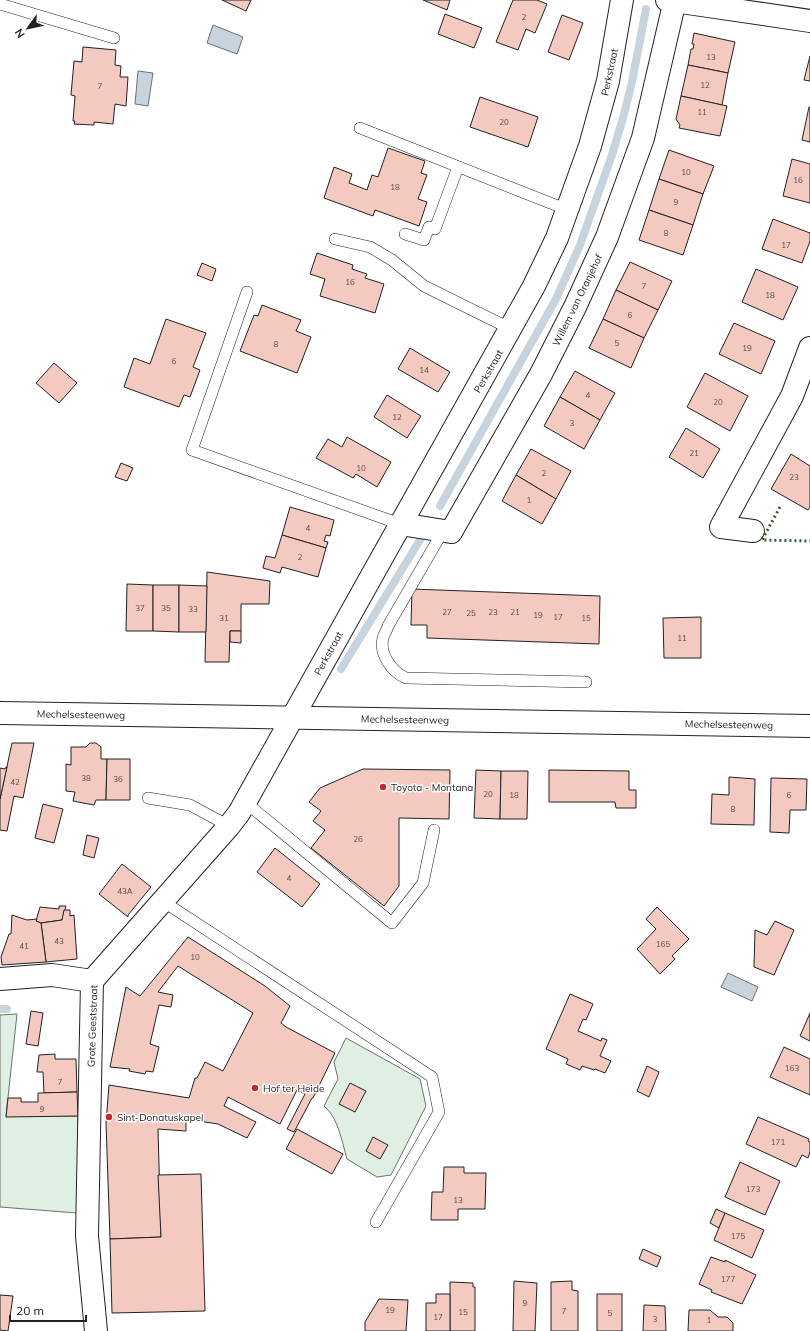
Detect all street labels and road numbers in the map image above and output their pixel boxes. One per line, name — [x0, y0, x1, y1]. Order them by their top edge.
street label: Perkstraat — [598, 47, 621, 97]
street label: Willem van Oranjehof — [550, 252, 606, 348]
street label: Perkstraat — [471, 347, 506, 395]
street label: Perkstraat — [311, 629, 346, 677]
street label: Mechelsesteenweg — [37, 707, 125, 722]
street label: Mechelsesteenweg — [361, 712, 449, 727]
street label: Mechelsesteenweg — [685, 717, 773, 732]
street label: Grote Geeststraat — [85, 984, 100, 1067]

